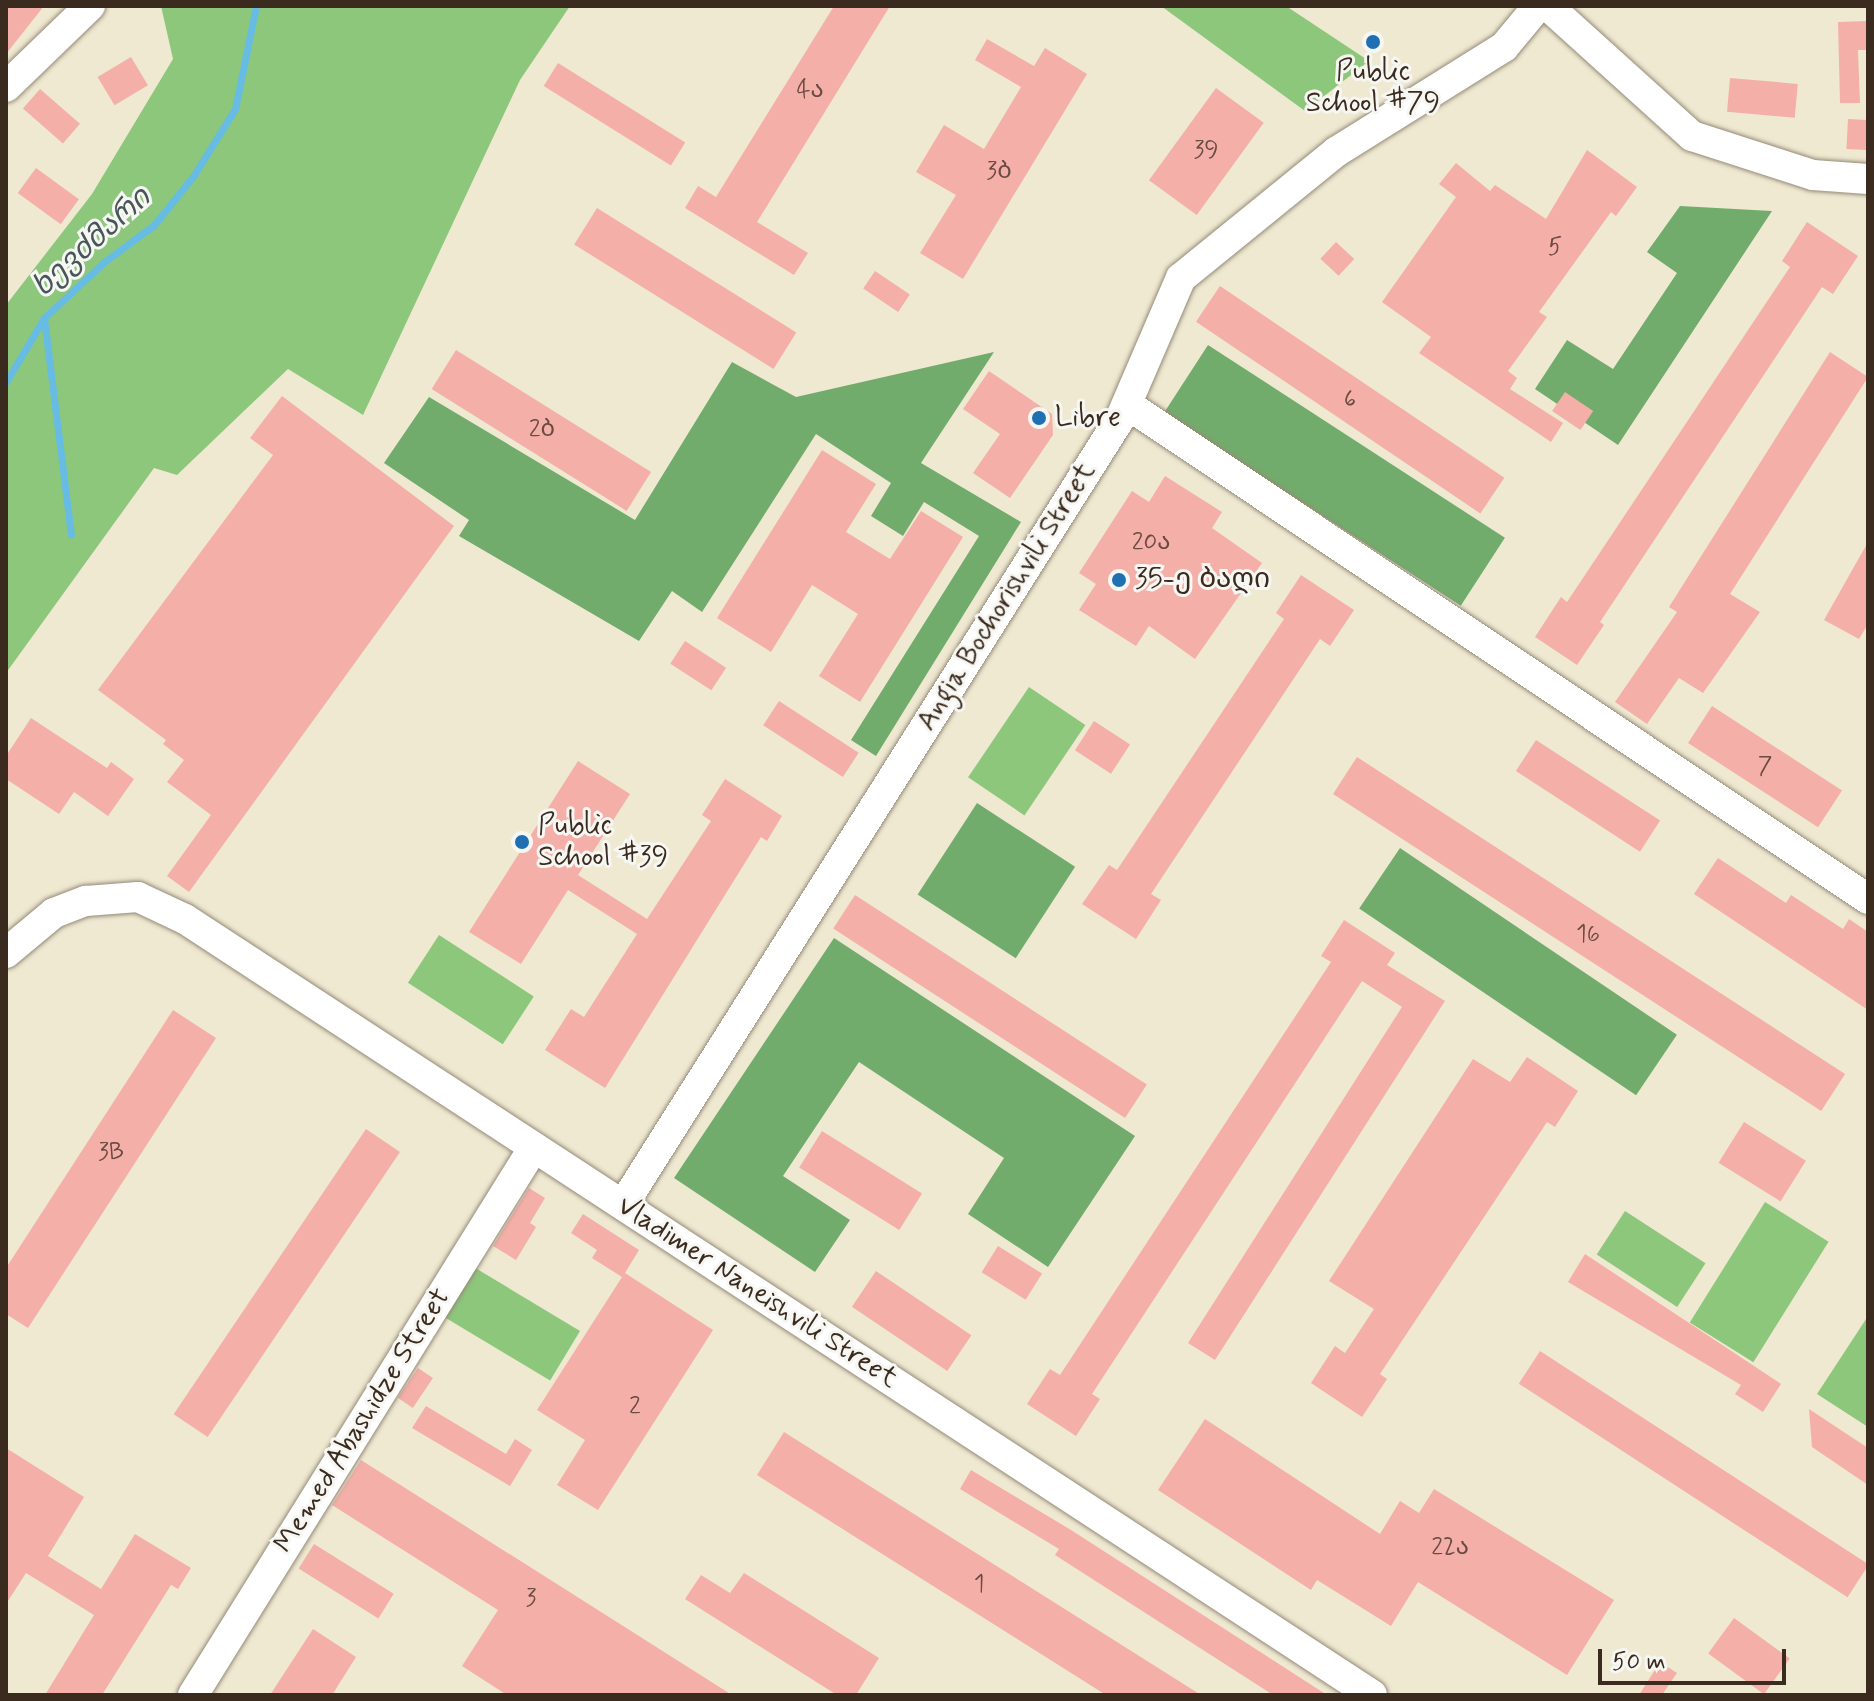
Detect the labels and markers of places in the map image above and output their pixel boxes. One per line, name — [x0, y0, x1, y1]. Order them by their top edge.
marker: Public School #79 — [1364, 33, 1382, 51]
place label: Public School #79 — [1306, 55, 1440, 121]
place label: Libre — [1055, 401, 1121, 435]
marker: Libre — [1030, 409, 1048, 427]
place label: 35-ე ბაღი — [1135, 563, 1270, 597]
marker: 35-ე ბაღი — [1110, 571, 1128, 589]
place label: Public School #39 — [538, 809, 668, 875]
marker: Public School #39 — [513, 833, 531, 851]

